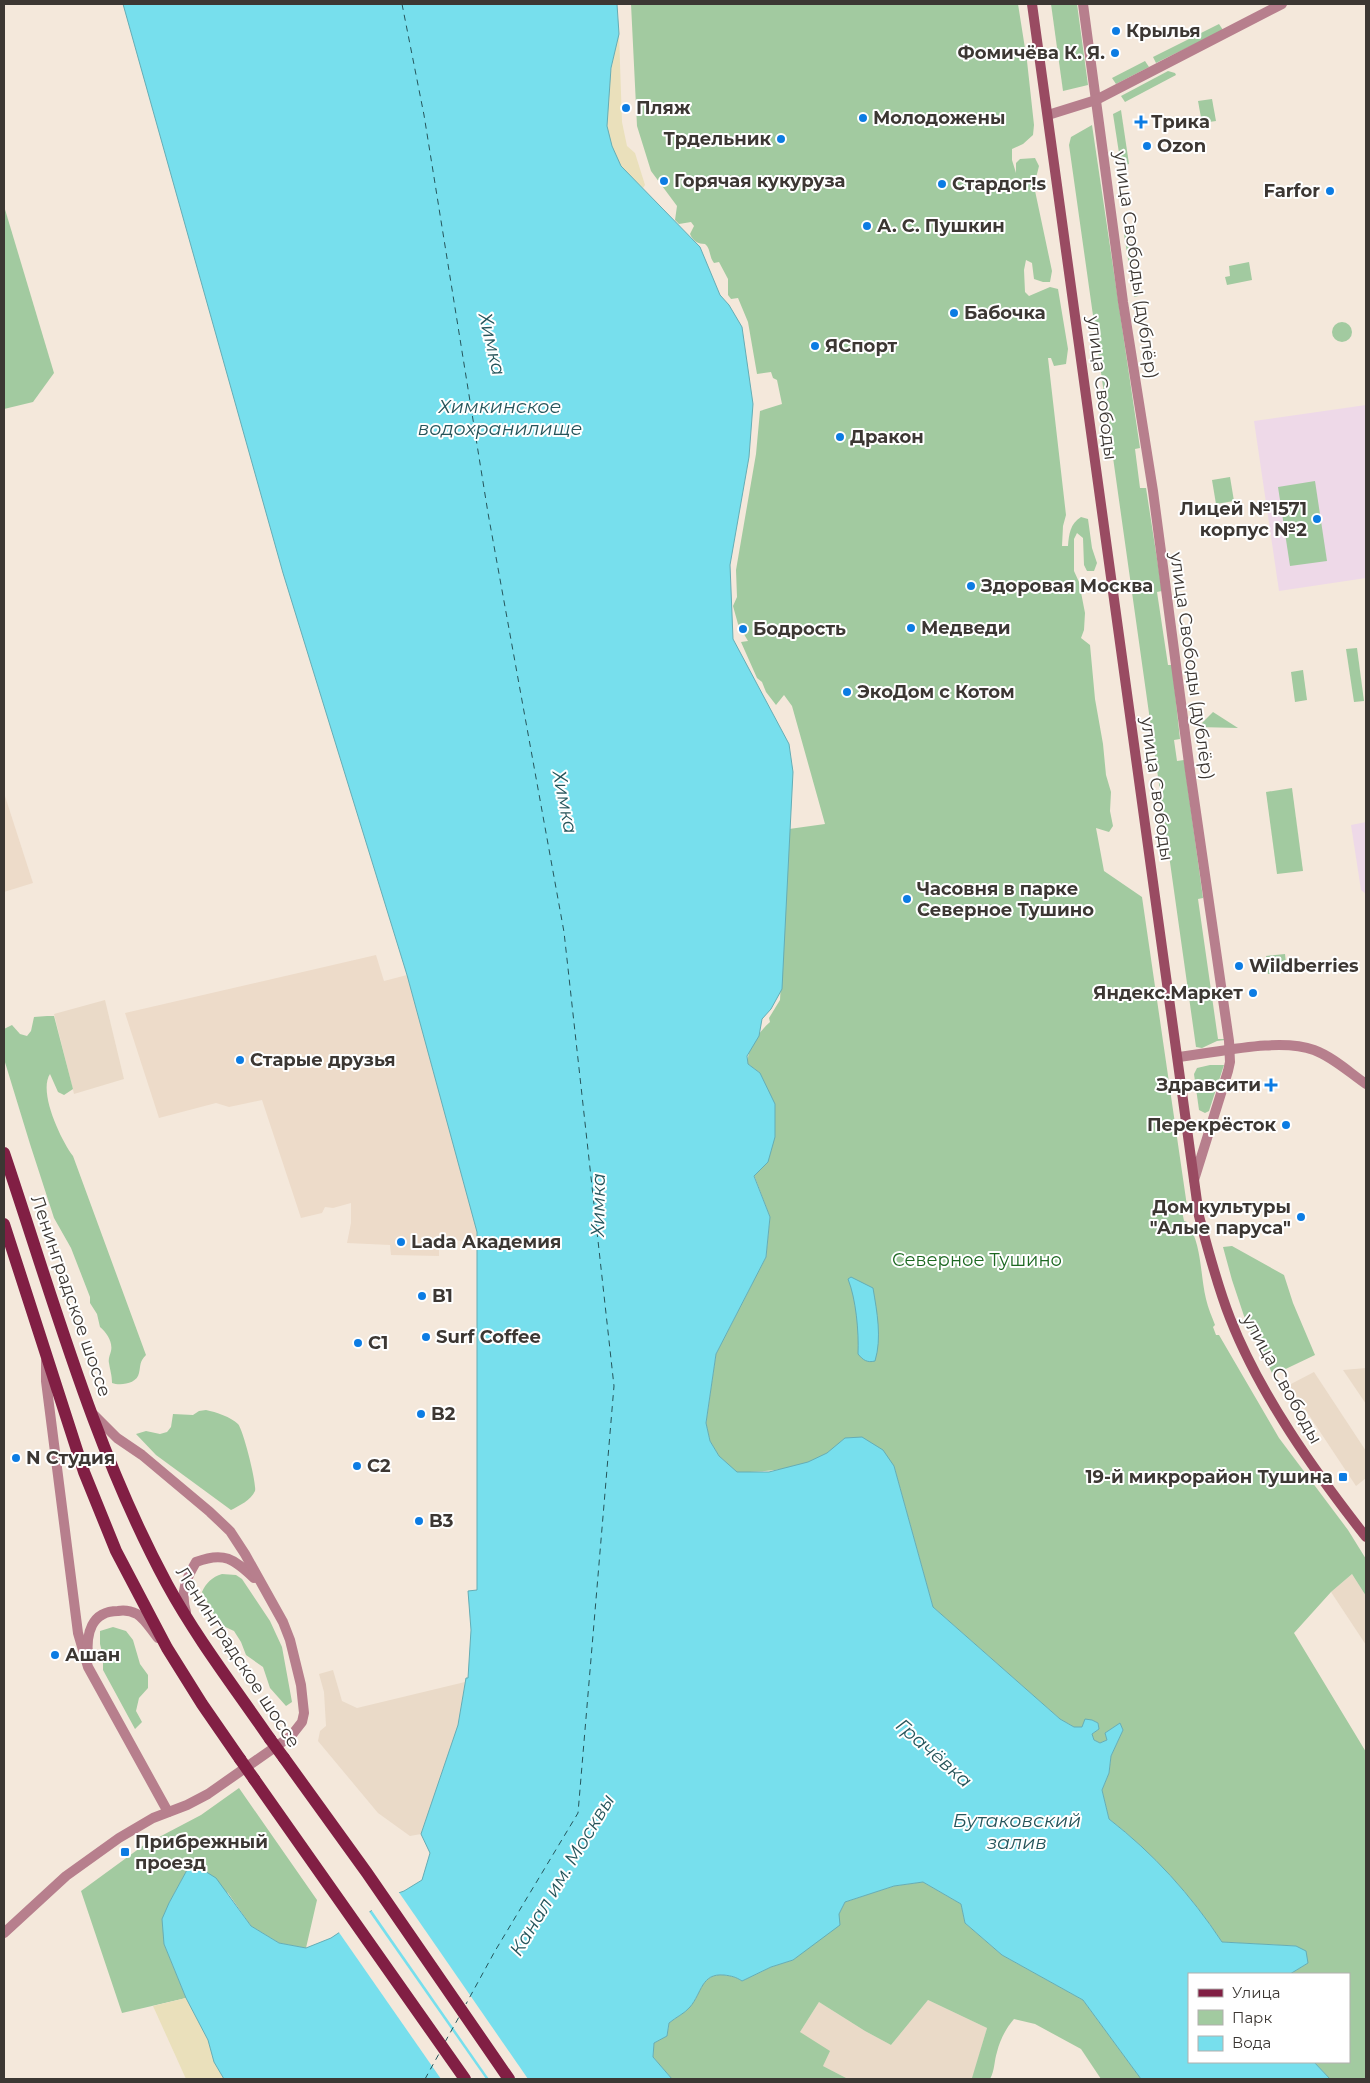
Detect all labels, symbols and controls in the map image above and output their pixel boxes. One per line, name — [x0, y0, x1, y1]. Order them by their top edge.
place label: Крылья — [1126, 20, 1201, 42]
marker: Крылья — [1110, 25, 1122, 37]
place label: Фомичёва К. Я. — [958, 42, 1105, 64]
marker: Фомичёва К. Я. — [1109, 47, 1121, 59]
place label: Пляж — [636, 97, 691, 119]
marker: Пляж — [620, 102, 632, 114]
place label: Молодожены — [873, 107, 1005, 129]
place label: Трика — [1151, 111, 1210, 133]
marker: Молодожены — [857, 112, 869, 124]
marker: Трика — [1135, 116, 1147, 128]
place label: Трдельник — [664, 128, 771, 150]
marker: Трдельник — [775, 133, 787, 145]
place label: Ozon — [1157, 135, 1206, 157]
marker: Ozon — [1141, 140, 1153, 152]
street label: улица Свободы (дублёр) — [1109, 149, 1163, 380]
place label: Горячая кукуруза — [674, 170, 845, 192]
place label: Стардог!s — [952, 173, 1046, 195]
marker: Горячая кукуруза — [658, 175, 670, 187]
marker: Стардог!s — [936, 178, 948, 190]
place label: Farfor — [1264, 180, 1320, 202]
marker: Farfor — [1324, 185, 1336, 197]
place label: А. С. Пушкин — [877, 215, 1005, 237]
marker: А. С. Пушкин — [861, 220, 873, 232]
place label: Бабочка — [964, 302, 1046, 324]
marker: Бабочка — [948, 307, 960, 319]
water label: Химка — [473, 309, 510, 378]
street label: улица Свободы — [1082, 314, 1122, 461]
place label: ЯСпорт — [825, 335, 898, 357]
marker: ЯСпорт — [809, 340, 821, 352]
water label: Химкинское водохранилище — [418, 395, 582, 440]
place label: Дракон — [850, 426, 924, 448]
marker: Дракон — [834, 431, 846, 443]
place label: Лицей №1571 корпус №2 — [1179, 498, 1307, 541]
marker: Лицей №1571 корпус №2 — [1311, 513, 1323, 525]
street label: улица Свободы (дублёр) — [1165, 550, 1219, 781]
place label: Здоровая Москва — [980, 575, 1153, 597]
marker: Здоровая Москва — [965, 580, 977, 592]
place label: Медведи — [921, 617, 1011, 639]
place label: Бодрость — [753, 618, 846, 640]
marker: Медведи — [905, 622, 917, 634]
marker: Бодрость — [737, 623, 749, 635]
place label: ЭкоДом с Котом — [857, 681, 1015, 703]
marker: ЭкоДом с Котом — [841, 686, 853, 698]
street label: улица Свободы — [1136, 715, 1178, 862]
water label: Химка — [547, 767, 582, 836]
place label: Часовня в парке Северное Тушино — [917, 878, 1094, 921]
marker: Часовня в парке Северное Тушино — [901, 893, 913, 905]
place label: Wildberries — [1249, 955, 1359, 977]
marker: Wildberries — [1233, 960, 1245, 972]
place label: Яндекс.Маркет — [1093, 982, 1243, 1004]
marker: Яндекс.Маркет — [1247, 987, 1259, 999]
place label: Старые друзья — [250, 1049, 395, 1071]
marker: Старые друзья — [234, 1054, 246, 1066]
place label: Здравсити — [1155, 1074, 1261, 1096]
marker: Здравсити — [1265, 1079, 1277, 1091]
place label: Перекрёсток — [1147, 1114, 1276, 1136]
marker: Перекрёсток — [1280, 1119, 1292, 1131]
water label: Химка — [586, 1173, 610, 1238]
street label: Ленинградское шоссе — [26, 1192, 116, 1400]
place label: Дом культуры "Алые паруса" — [1150, 1196, 1291, 1239]
marker: Дом культуры "Алые паруса" — [1295, 1211, 1307, 1223]
place label: Lada Академия — [411, 1231, 561, 1253]
marker: Lada Академия — [395, 1236, 407, 1248]
park label: Северное Тушино — [892, 1249, 1062, 1271]
place label: B1 — [432, 1285, 453, 1307]
marker: B1 — [416, 1290, 428, 1302]
street label: улица Свободы — [1237, 1309, 1327, 1448]
place label: Surf Coffee — [436, 1326, 541, 1348]
marker: Surf Coffee — [420, 1331, 432, 1343]
place label: C1 — [368, 1332, 388, 1354]
marker: C1 — [352, 1337, 364, 1349]
place label: B2 — [431, 1403, 456, 1425]
marker: B2 — [415, 1408, 427, 1420]
place label: N Студия — [26, 1447, 115, 1469]
marker: N Студия — [10, 1452, 22, 1464]
place label: C2 — [367, 1455, 391, 1477]
marker: C2 — [351, 1460, 363, 1472]
place label: 19-й микрорайон Тушина — [1085, 1466, 1333, 1488]
marker: 19-й микрорайон Тушина — [1337, 1471, 1349, 1483]
place label: B3 — [429, 1510, 454, 1532]
marker: B3 — [413, 1515, 425, 1527]
street label: Ленинградское шоссе — [171, 1562, 305, 1752]
place label: Ашан — [65, 1644, 120, 1666]
marker: Ашан — [49, 1649, 61, 1661]
water label: Грачёвка — [891, 1714, 977, 1792]
water label: Канал им. Москвы — [505, 1790, 619, 1960]
water label: Бутаковский залив — [953, 1809, 1081, 1854]
place label: Прибрежный проезд — [135, 1831, 268, 1874]
marker: Прибрежный проезд — [119, 1846, 131, 1858]
legend — [1188, 1973, 1350, 2063]
text: Улица — [1232, 1983, 1280, 2002]
text: Парк — [1232, 2008, 1272, 2027]
text: Вода — [1232, 2033, 1271, 2052]

